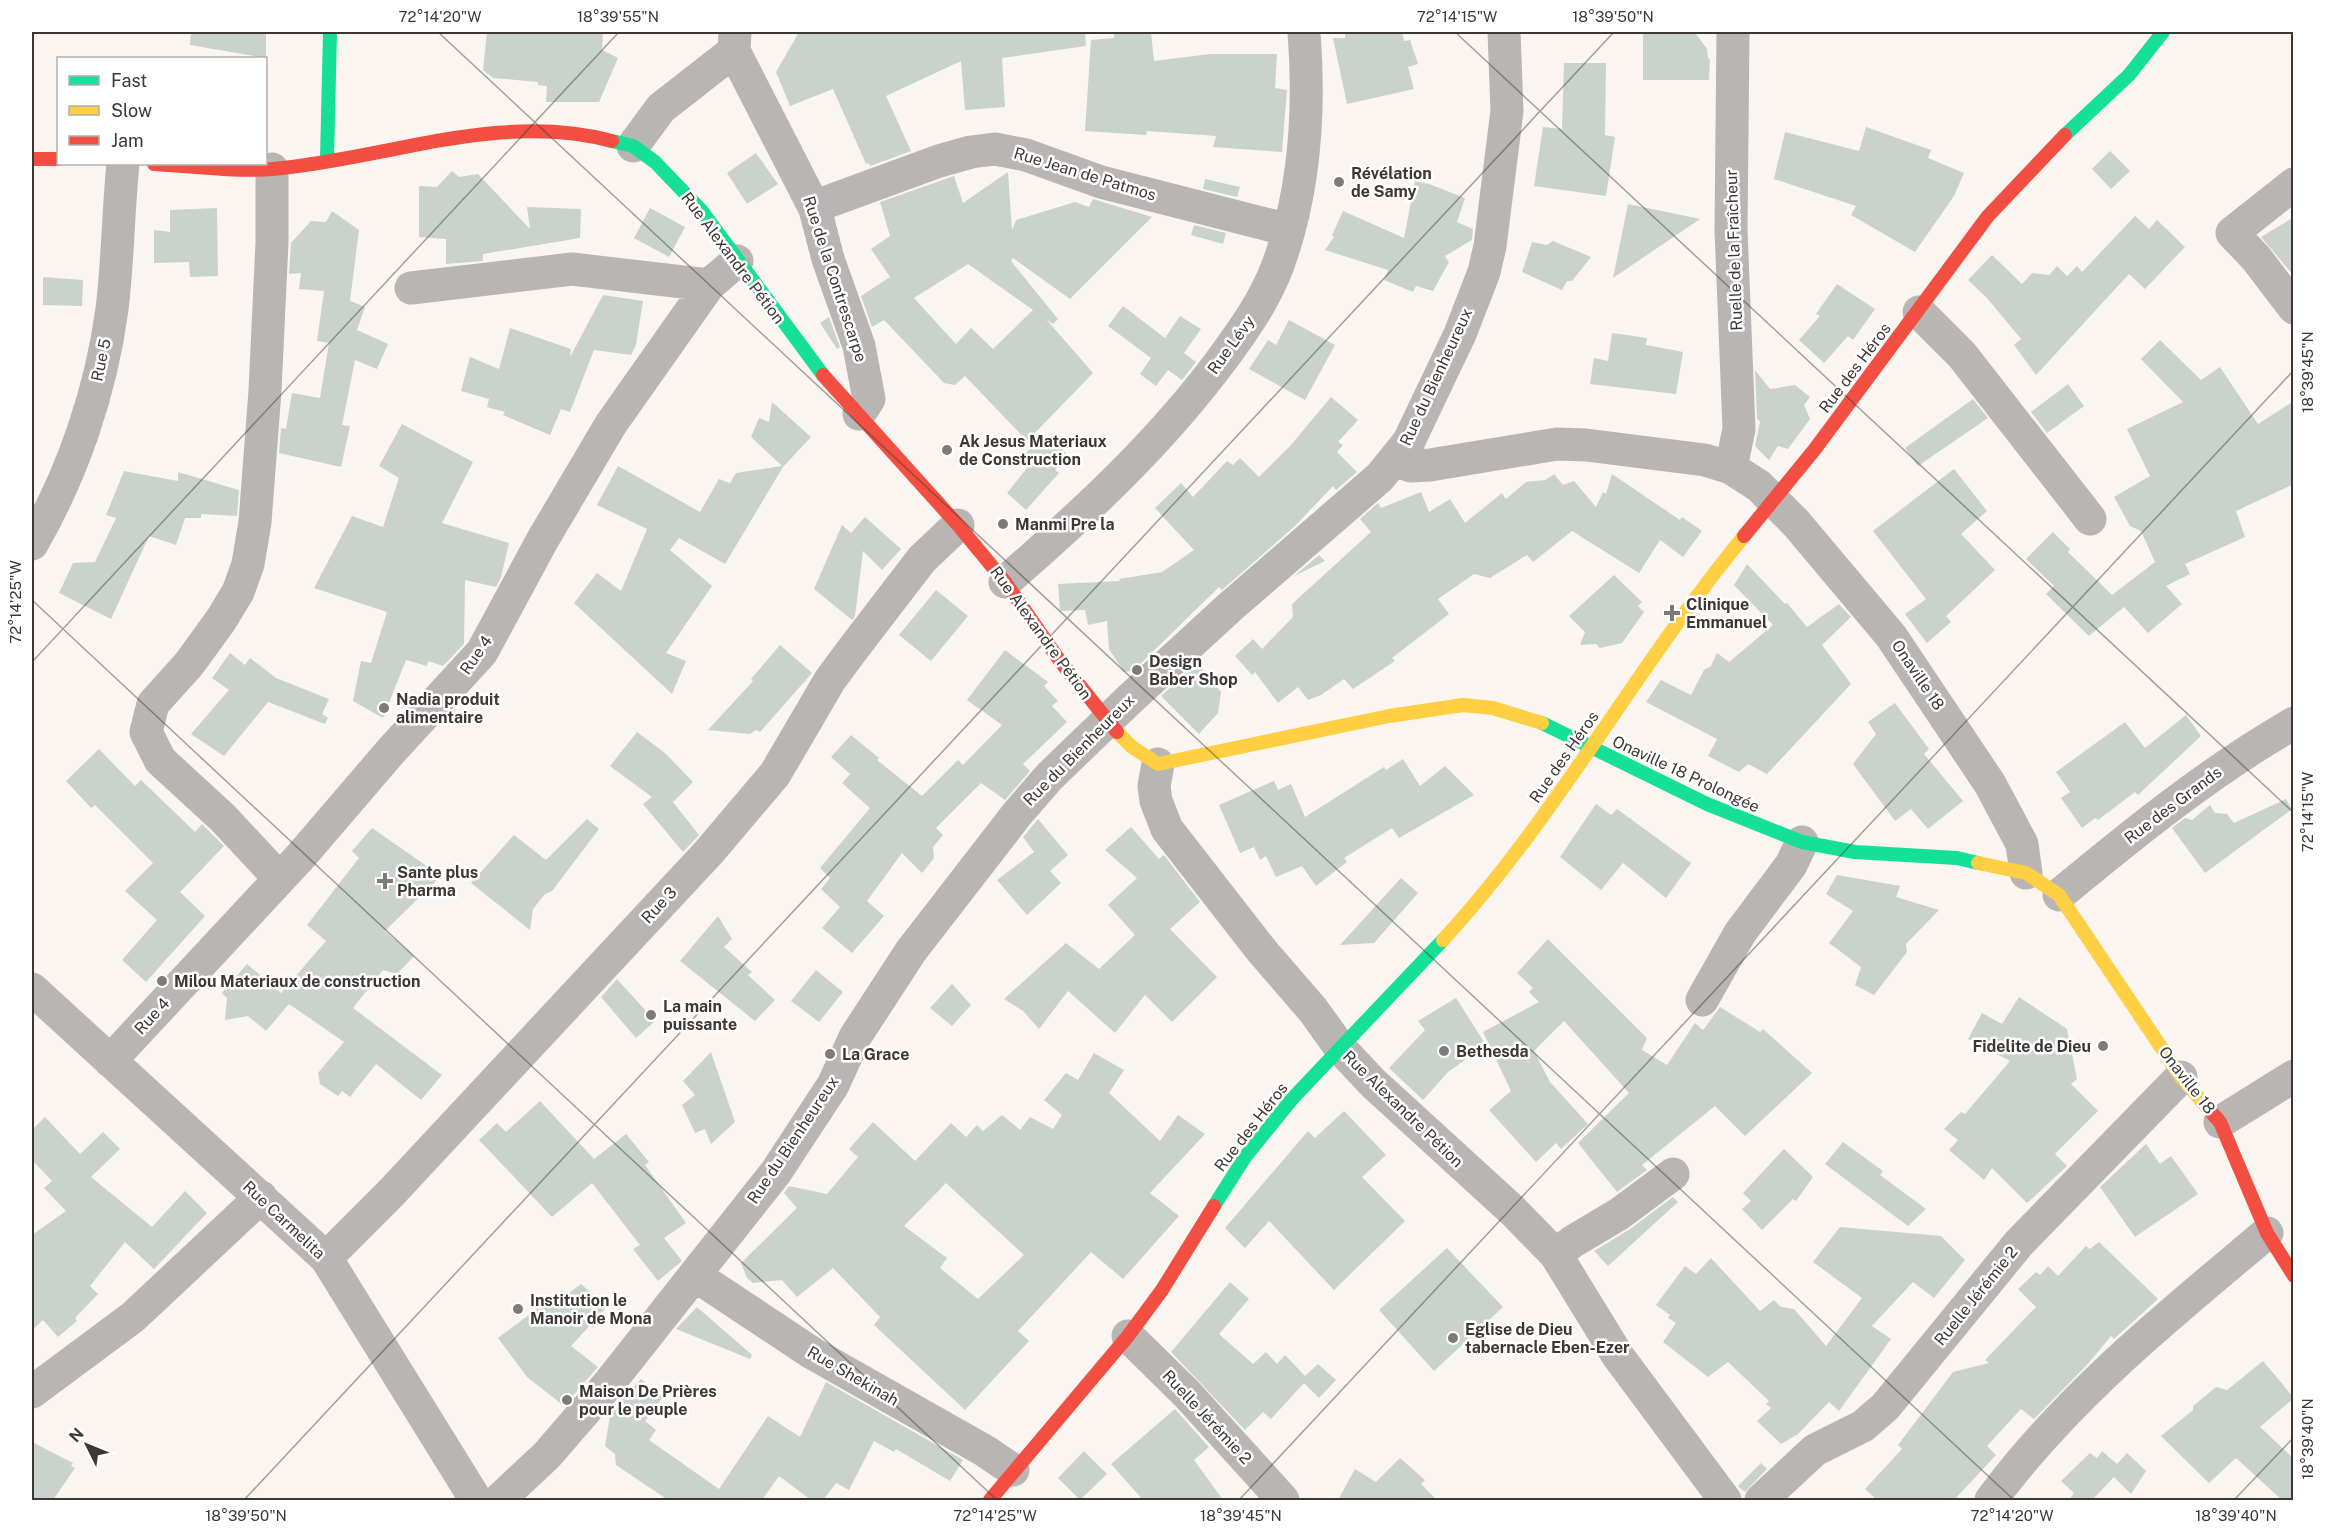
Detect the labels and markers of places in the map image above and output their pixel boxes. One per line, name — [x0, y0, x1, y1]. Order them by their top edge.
place label: Révélation de Samy — [1351, 164, 1432, 201]
marker: Révélation de Samy — [1332, 175, 1346, 189]
place label: Ak Jesus Materiaux de Construction — [959, 432, 1108, 469]
marker: Ak Jesus Materiaux de Construction — [940, 443, 954, 457]
place label: Manmi Pre la — [1015, 515, 1114, 534]
marker: Manmi Pre la — [996, 517, 1010, 531]
place label: Clinique Emmanuel — [1686, 595, 1767, 632]
marker: Clinique Emmanuel — [1663, 604, 1681, 622]
place label: Design Baber Shop — [1149, 652, 1238, 689]
marker: Design Baber Shop — [1130, 663, 1144, 677]
place label: Nadia produit alimentaire — [396, 690, 500, 727]
marker: Nadia produit alimentaire — [377, 701, 391, 715]
place label: Sante plus Pharma — [397, 863, 478, 900]
marker: Sante plus Pharma — [378, 874, 392, 888]
place label: Milou Materiaux de construction — [174, 972, 421, 991]
marker: Milou Materiaux de construction — [155, 974, 169, 988]
place label: La main puissante — [663, 997, 737, 1034]
marker: La main puissante — [644, 1008, 658, 1022]
place label: Fidelite de Dieu — [1972, 1037, 2091, 1056]
marker: Fidelite de Dieu — [2096, 1039, 2110, 1053]
place label: Bethesda — [1456, 1042, 1529, 1061]
marker: Bethesda — [1437, 1044, 1451, 1058]
place label: La Grace — [842, 1045, 909, 1064]
marker: La Grace — [823, 1047, 837, 1061]
place label: Institution le Manoir de Mona — [530, 1291, 652, 1328]
marker: Institution le Manoir de Mona — [511, 1302, 525, 1316]
place label: Eglise de Dieu tabernacle Eben-Ezer — [1465, 1320, 1630, 1357]
marker: Eglise de Dieu tabernacle Eben-Ezer — [1446, 1331, 1460, 1345]
place label: Maison De Prières pour le peuple — [579, 1382, 717, 1419]
marker: Maison De Prières pour le peuple — [560, 1393, 574, 1407]

